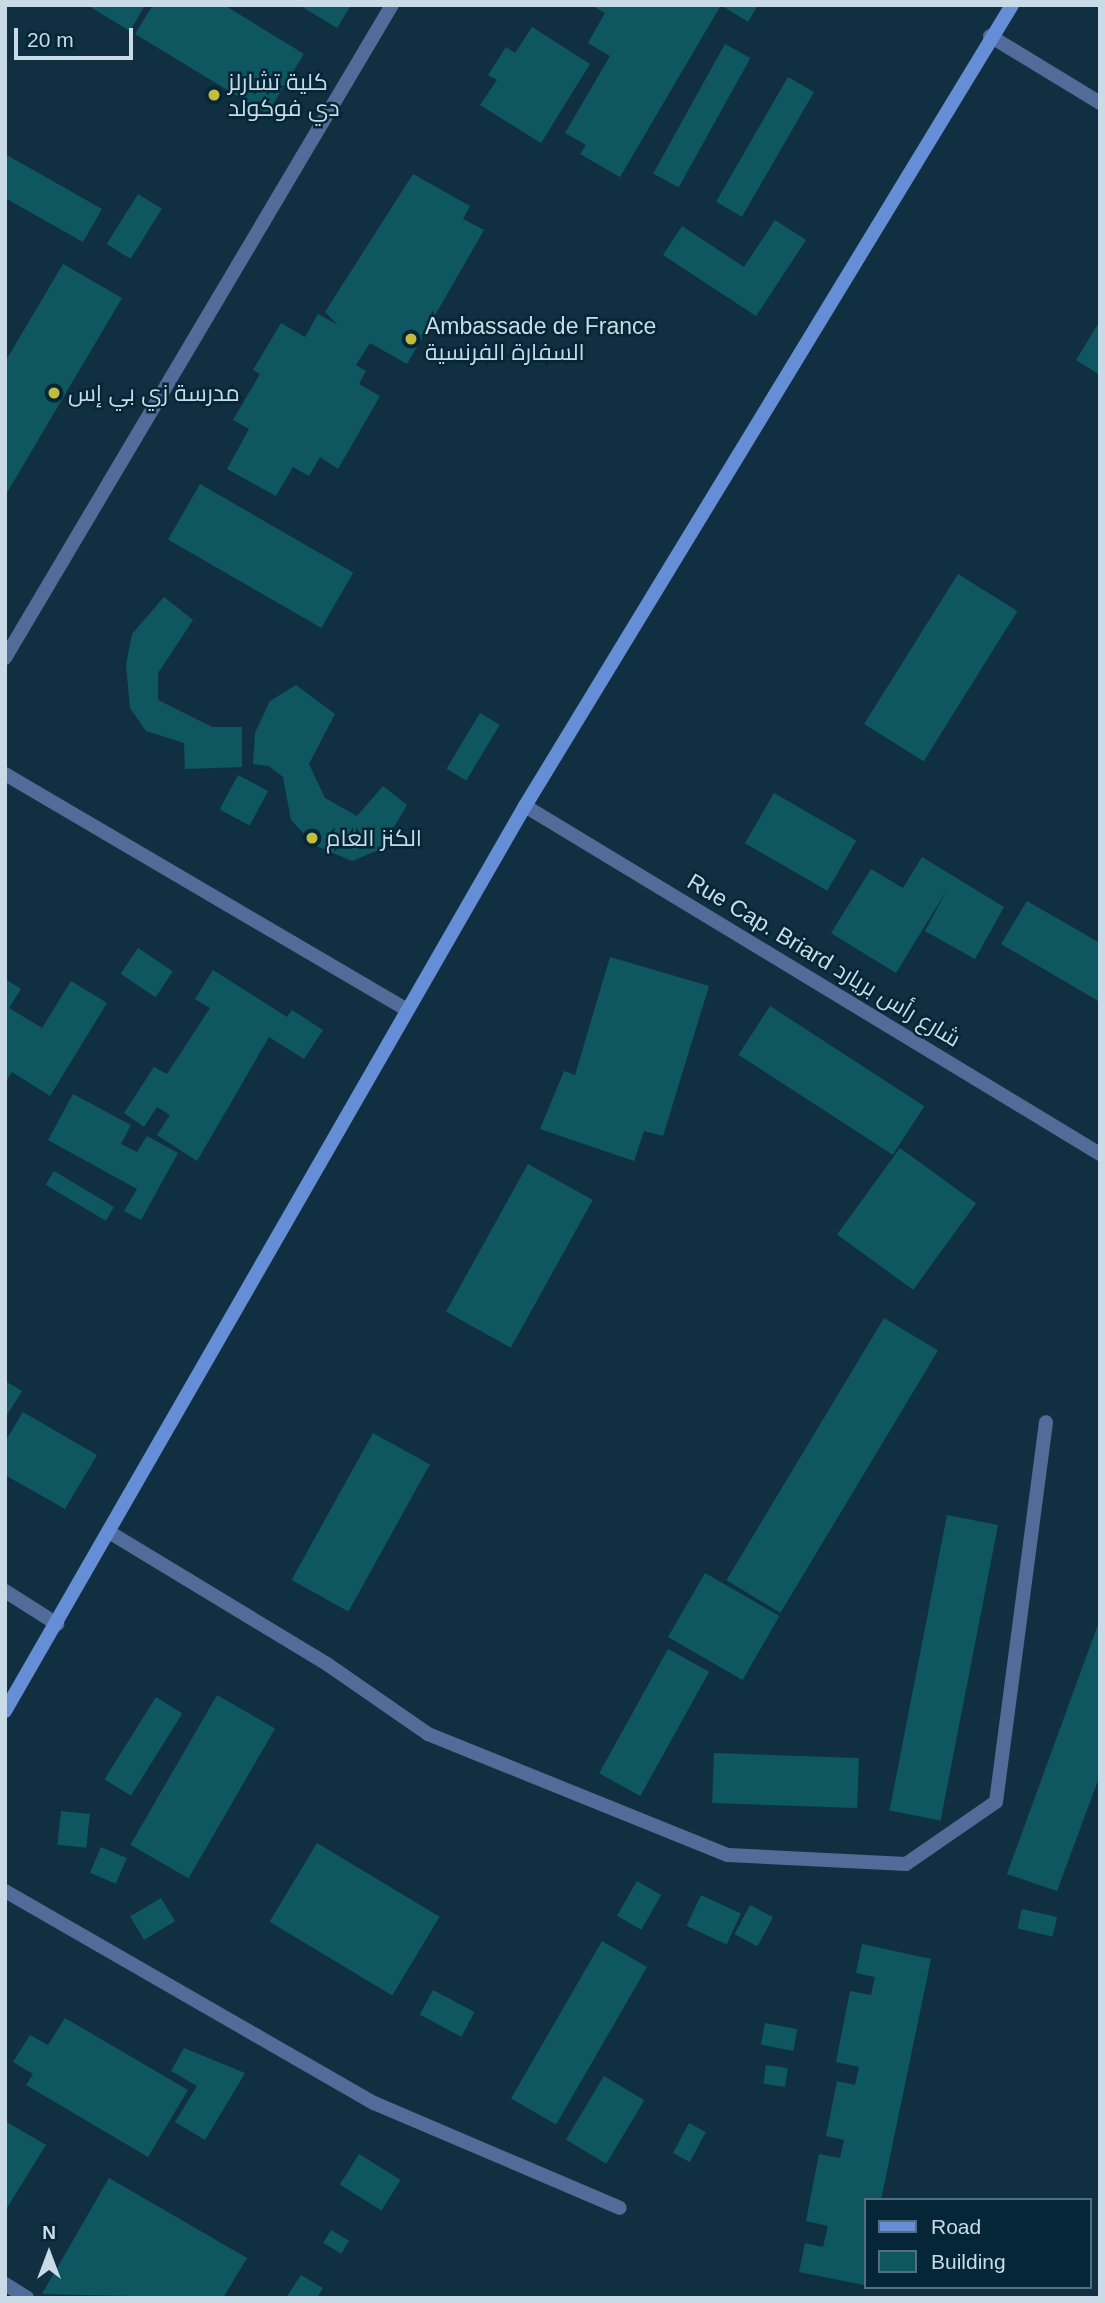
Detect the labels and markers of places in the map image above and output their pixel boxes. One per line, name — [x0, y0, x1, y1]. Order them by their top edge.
place label: كلية تشارلز دي فوكولد — [228, 68, 340, 122]
marker: كلية تشارلز دي فوكولد — [206, 87, 222, 103]
place label: Ambassade de France السفارة الفرنسية — [425, 312, 656, 366]
marker: Ambassade de France السفارة الفرنسية — [403, 331, 419, 347]
place label: مدرسة زي بي إس — [68, 379, 240, 407]
marker: مدرسة زي بي إس — [46, 385, 62, 401]
place label: الكنز العام — [326, 824, 422, 852]
marker: الكنز العام — [304, 830, 320, 846]

